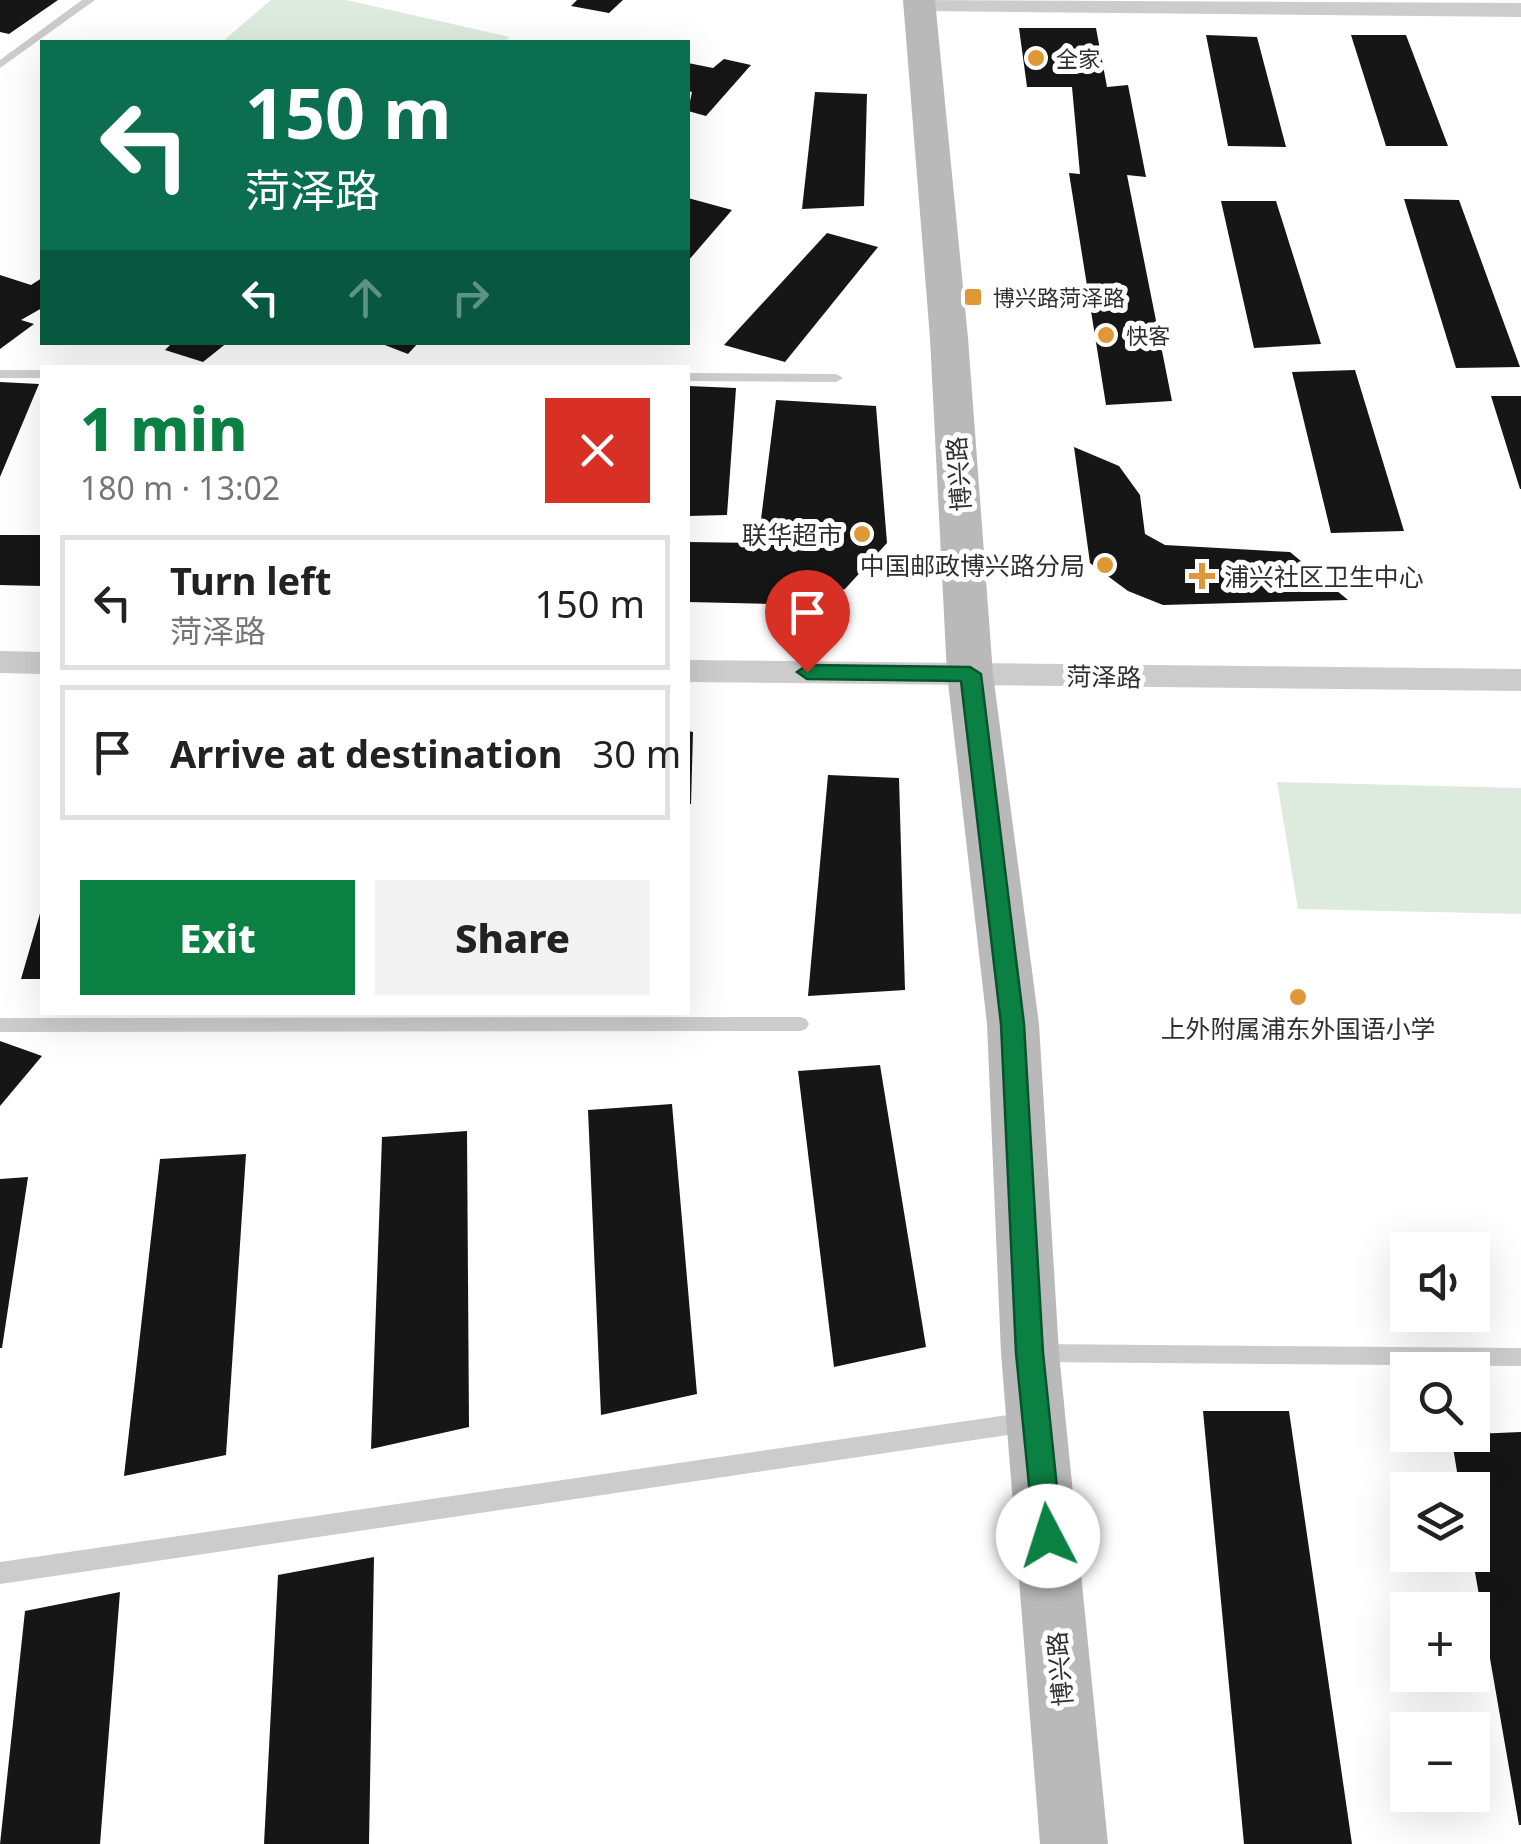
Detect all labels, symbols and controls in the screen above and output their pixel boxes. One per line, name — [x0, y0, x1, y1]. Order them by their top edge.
place label: 全家 — [1056, 43, 1100, 73]
marker: 全家 — [1025, 47, 1047, 69]
text: 150 m — [245, 64, 452, 160]
icon: left — [80, 80, 210, 210]
text: 菏泽路 — [245, 159, 380, 220]
icon: left — [233, 270, 288, 325]
icon: ahead — [338, 270, 393, 325]
icon: right — [443, 270, 498, 325]
place label: 博兴路菏泽路 — [993, 282, 1125, 312]
marker: 博兴路菏泽路 — [962, 286, 984, 308]
place label: 快客 — [1126, 320, 1170, 350]
marker: 快客 — [1095, 324, 1117, 346]
text: 1 min — [80, 387, 248, 469]
button: close — [545, 398, 650, 503]
street label: 博兴路 — [938, 435, 978, 513]
text: 180 m · 13:02 — [80, 466, 280, 509]
place label: 联华超市 — [742, 517, 842, 551]
marker: 联华超市 — [851, 523, 873, 545]
place label: 中国邮政博兴路分局 — [860, 548, 1085, 582]
text: Turn left — [170, 554, 332, 606]
marker: 中国邮政博兴路分局 — [1094, 554, 1116, 576]
place label: 浦兴社区卫生中心 — [1224, 559, 1424, 593]
marker: 浦兴社区卫生中心 — [1189, 563, 1215, 589]
pin — [765, 570, 850, 673]
icon: left — [85, 575, 140, 630]
text: 150 m — [534, 577, 645, 629]
icon: arrive — [780, 585, 835, 640]
text: 菏泽路 — [170, 609, 266, 652]
street label: 菏泽路 — [1066, 658, 1142, 694]
icon: arrive — [85, 725, 140, 780]
text: Arrive at destination — [170, 727, 562, 779]
text: 30 m — [592, 727, 681, 779]
button: Exit — [80, 880, 355, 995]
button: Share — [375, 880, 650, 995]
marker: 上外附属浦东外国语小学 — [1287, 986, 1309, 1008]
place label: 上外附属浦东外国语小学 — [1160, 1011, 1436, 1045]
map controls — [1390, 1232, 1490, 1812]
button: sound — [1390, 1232, 1490, 1332]
button: search — [1390, 1352, 1490, 1452]
button: layers — [1390, 1472, 1490, 1572]
position arrow — [996, 1484, 1100, 1588]
button: + — [1390, 1592, 1490, 1692]
street label: 博兴路 — [1039, 1630, 1079, 1708]
button: − — [1390, 1712, 1490, 1812]

